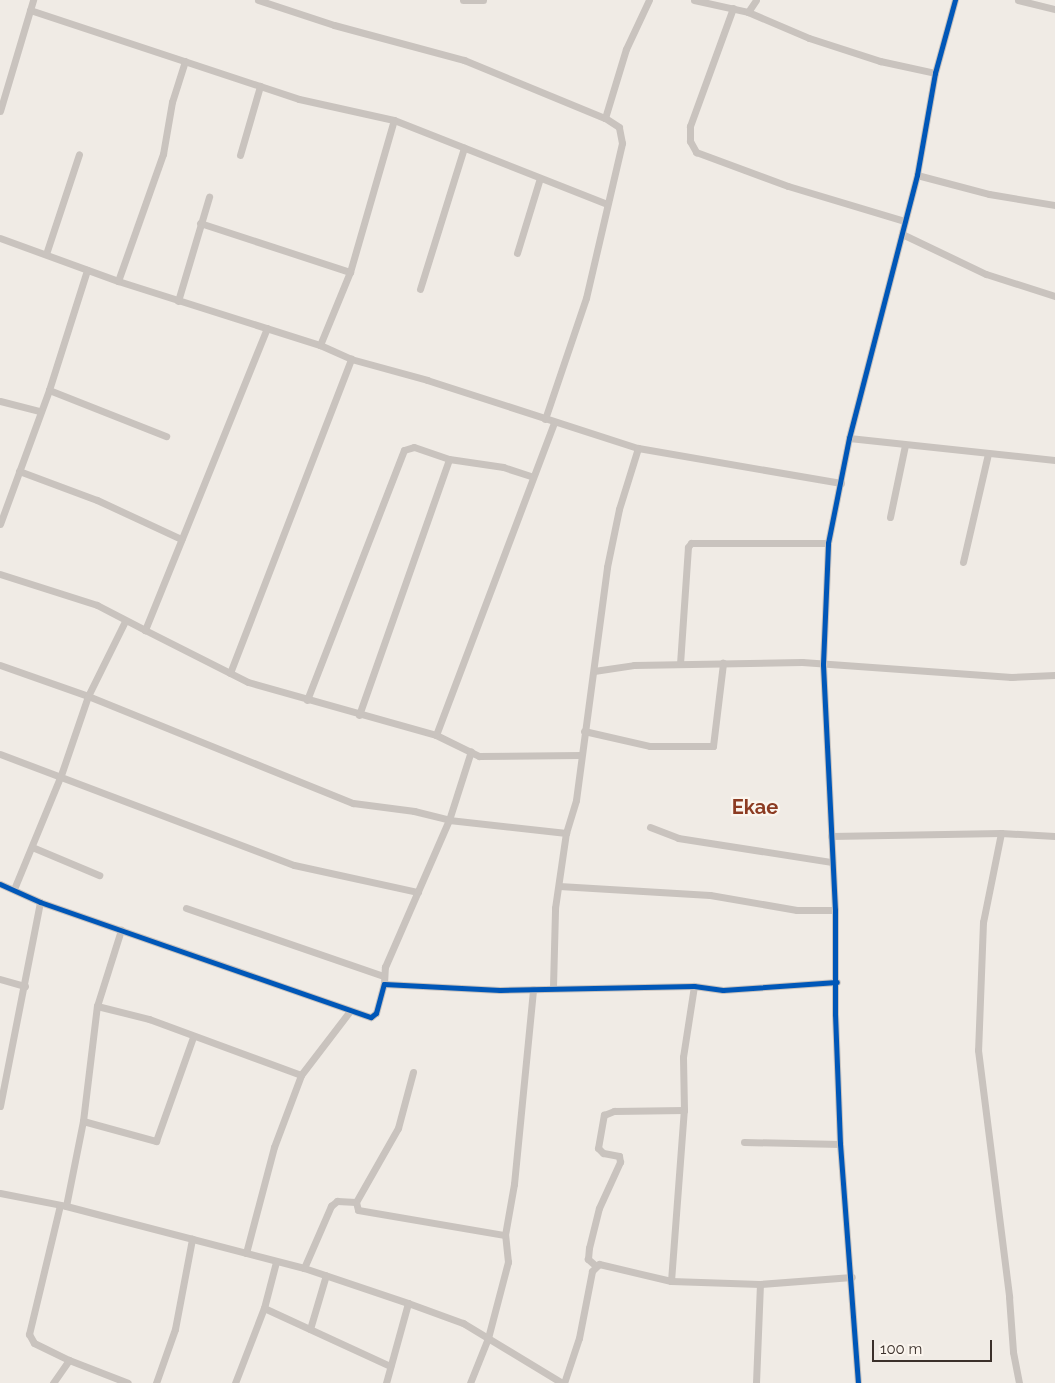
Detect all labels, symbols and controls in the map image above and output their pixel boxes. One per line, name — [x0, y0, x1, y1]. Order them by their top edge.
district label: Ekae — [732, 795, 778, 819]
scale bar — [875, 1330, 995, 1362]
text: 100 m — [880, 1340, 922, 1358]

